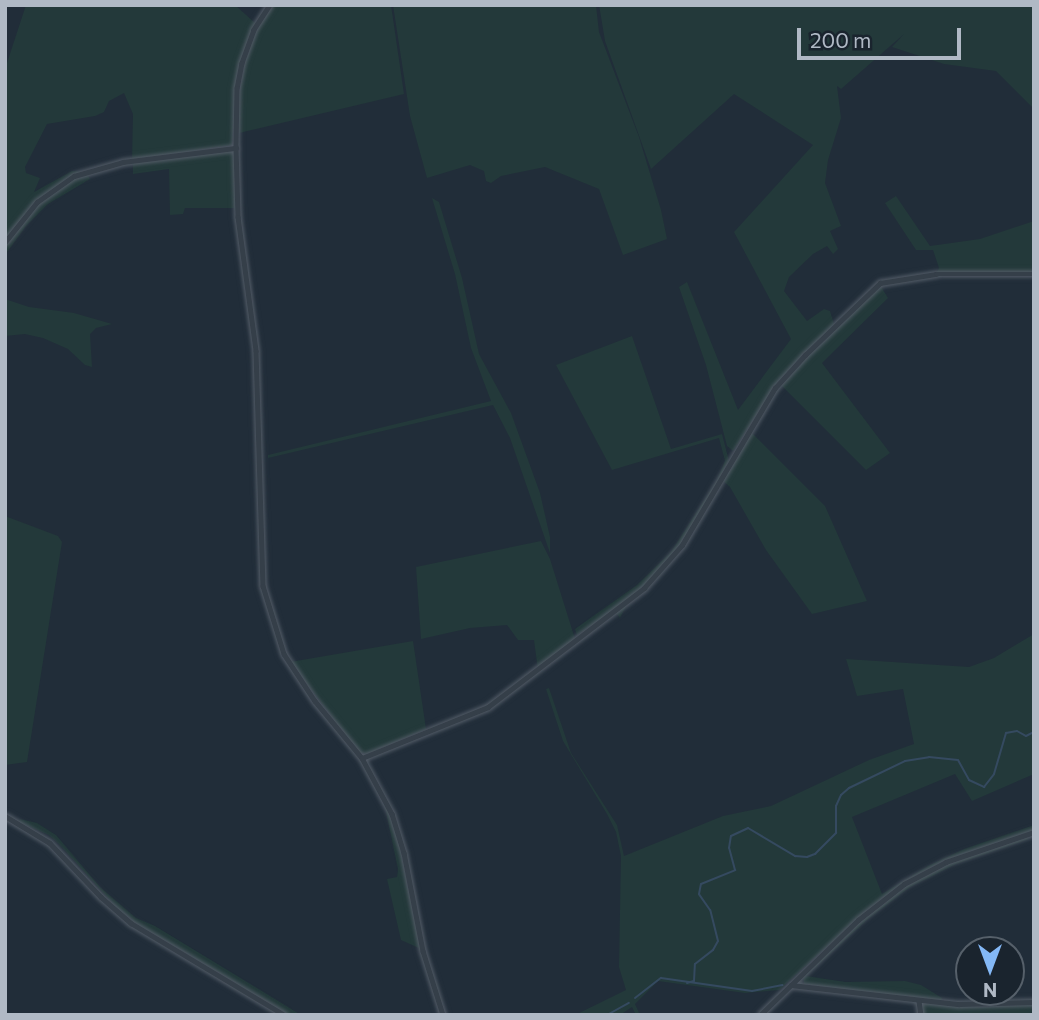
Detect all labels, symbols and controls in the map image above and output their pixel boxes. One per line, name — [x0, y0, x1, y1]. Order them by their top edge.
scale bar — [801, 14, 965, 58]
text: 200 m — [810, 27, 871, 52]
north arrow — [955, 936, 1025, 1006]
text: N — [983, 979, 997, 1002]

